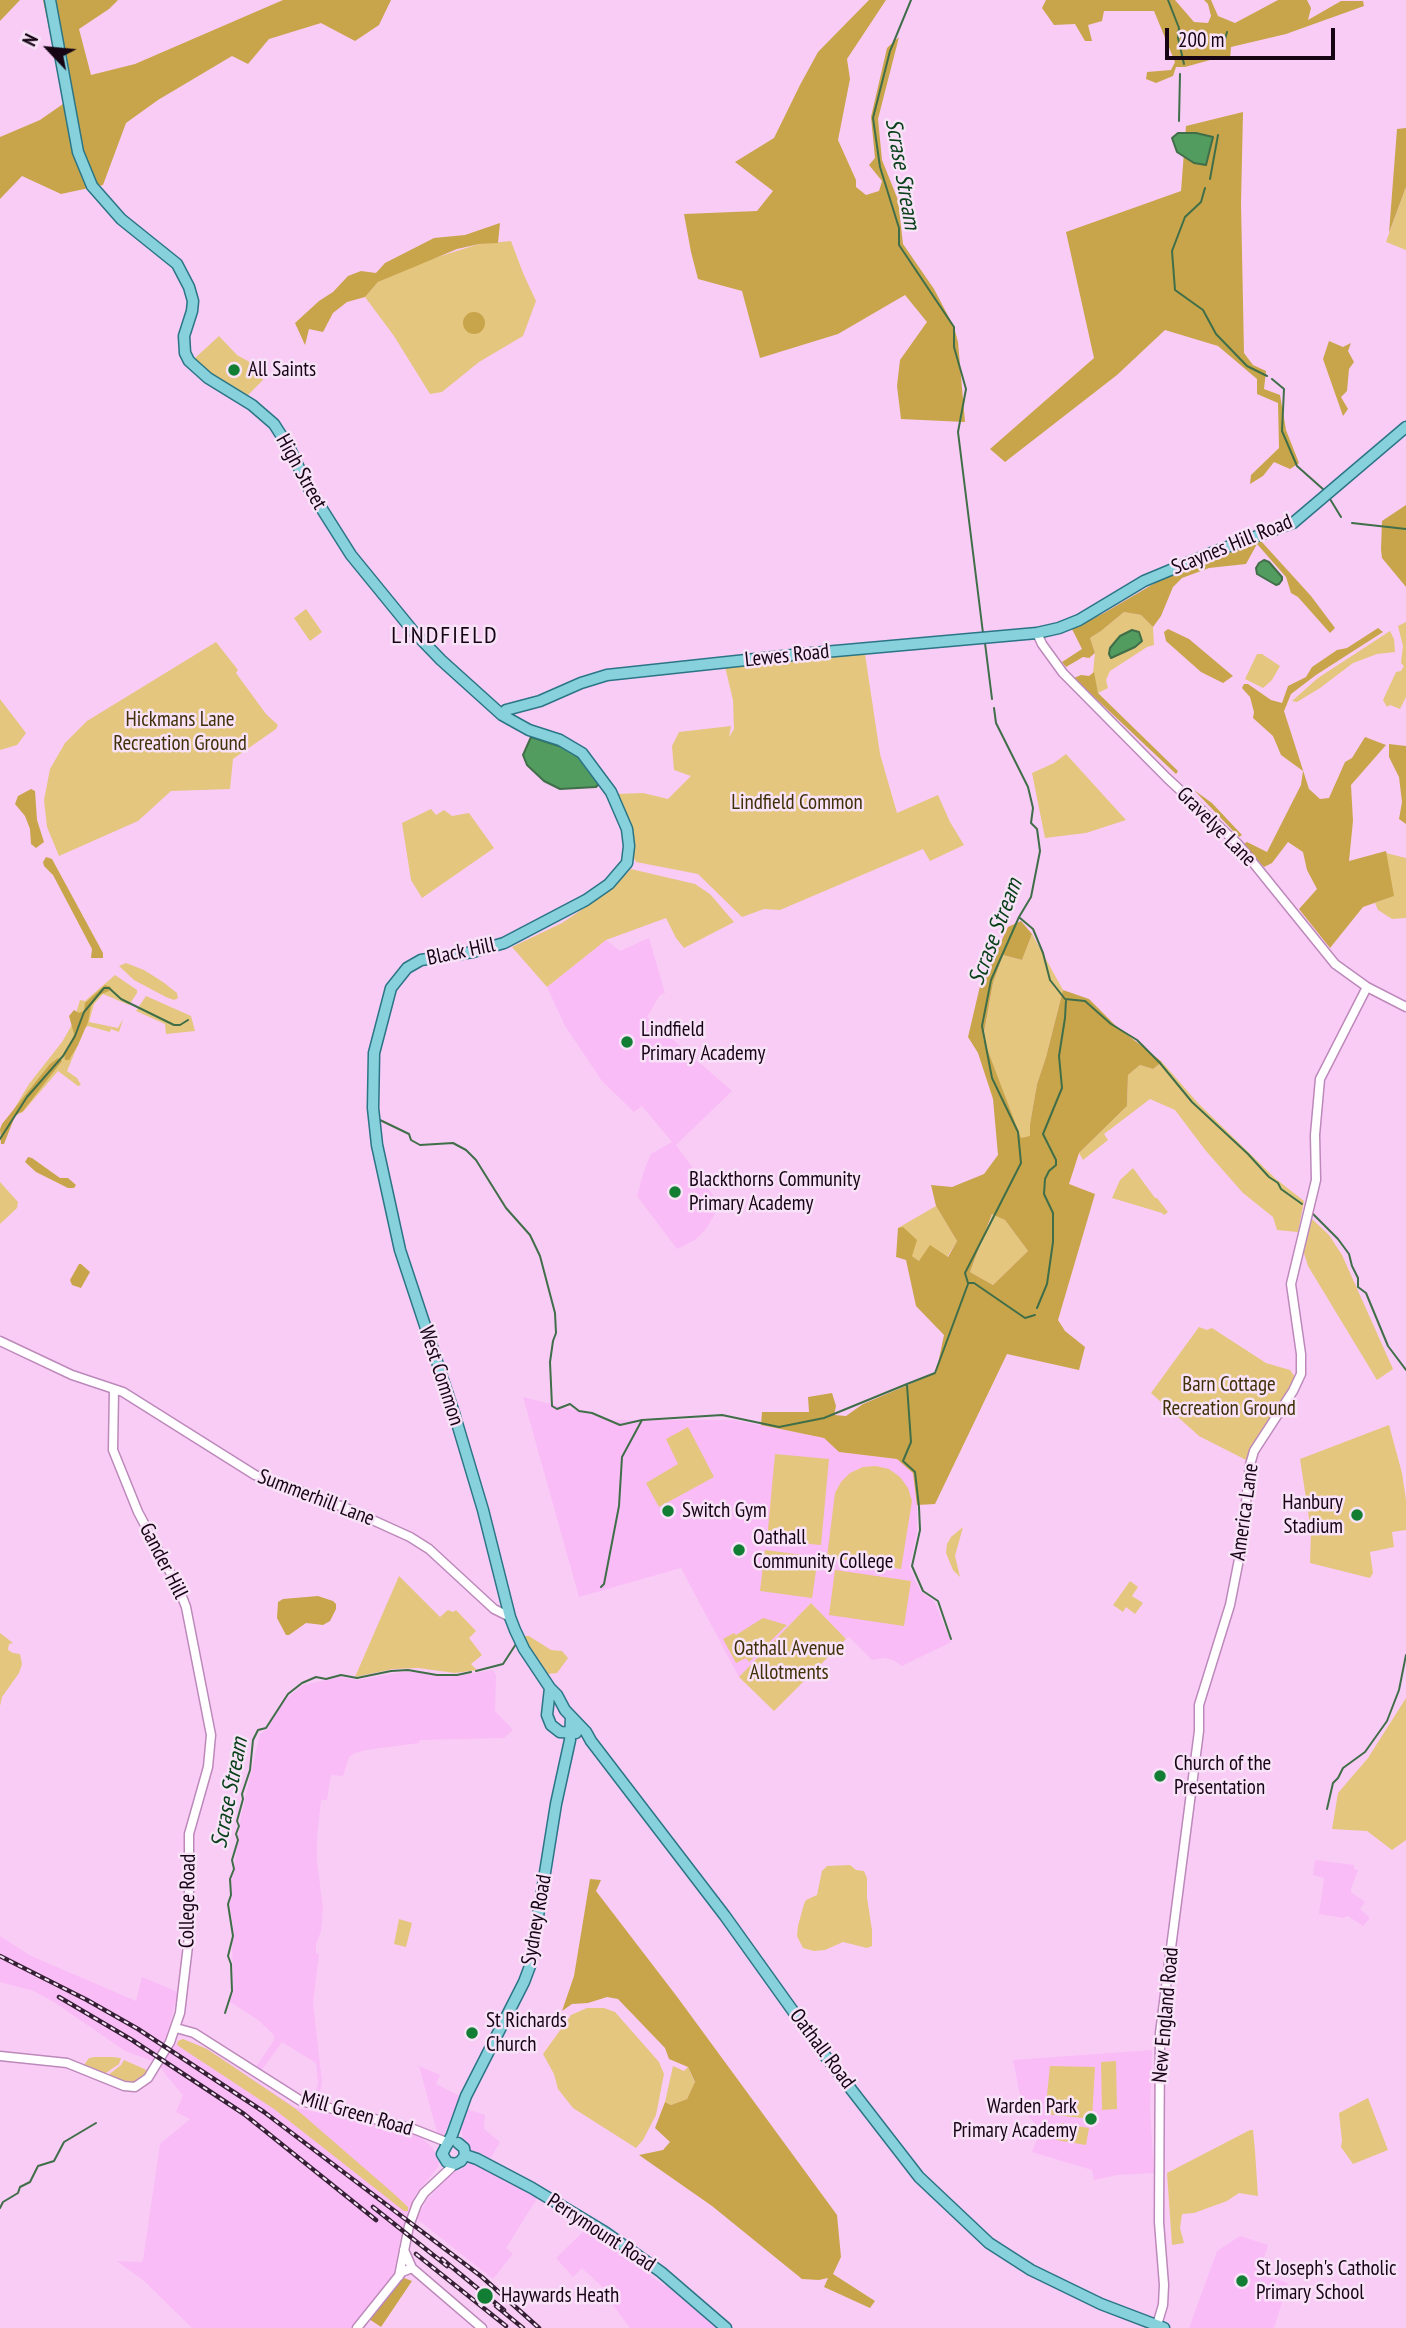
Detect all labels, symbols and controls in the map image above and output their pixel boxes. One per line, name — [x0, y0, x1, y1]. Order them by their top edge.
north arrow — [14, 14, 84, 84]
scale bar — [1168, 14, 1338, 58]
text: 200 m — [1178, 26, 1224, 53]
text: N — [17, 30, 43, 50]
water label: Scrase Stream — [879, 117, 925, 231]
place label: All Saints — [248, 357, 316, 383]
marker: All Saints — [226, 362, 242, 378]
street label: High Street — [270, 430, 332, 514]
street label: Scaynes Hill Road — [1168, 509, 1296, 581]
district label: LINDFIELD — [392, 622, 498, 650]
street label: Lewes Road — [744, 639, 830, 673]
park label: Hickmans Lane Recreation Ground — [113, 707, 247, 757]
street label: Gravelye Lane — [1171, 782, 1261, 872]
park label: Lindfield Common — [731, 790, 863, 816]
water label: Scrase Stream — [963, 875, 1029, 989]
street label: Black Hill — [425, 933, 497, 971]
place label: Lindfield Primary Academy — [641, 1017, 765, 1067]
marker: Lindfield Primary Academy — [619, 1034, 635, 1050]
place label: Blackthorns Community Primary Academy — [689, 1167, 860, 1217]
marker: Blackthorns Community Primary Academy — [667, 1184, 683, 1200]
street label: West Common — [413, 1323, 469, 1429]
park label: Barn Cottage Recreation Ground — [1162, 1372, 1296, 1422]
street label: America Lane — [1226, 1462, 1264, 1562]
street label: Summerhill Lane — [254, 1464, 378, 1532]
place label: Hanbury Stadium — [1282, 1490, 1343, 1540]
place label: Switch Gym — [682, 1498, 767, 1524]
marker: Switch Gym — [660, 1503, 676, 1519]
marker: Hanbury Stadium — [1349, 1507, 1365, 1523]
street label: Gander Hill — [133, 1519, 193, 1603]
place label: Oathall Community College — [753, 1525, 893, 1575]
marker: Oathall Community College — [731, 1542, 747, 1558]
park label: Oathall Avenue Allotments — [734, 1636, 844, 1686]
water label: Scrase Stream — [206, 1735, 254, 1851]
place label: Church of the Presentation — [1174, 1751, 1271, 1801]
marker: Church of the Presentation — [1152, 1768, 1168, 1784]
street label: College Road — [175, 1854, 201, 1948]
street label: Sydney Road — [517, 1873, 557, 1967]
street label: New England Road — [1148, 1946, 1184, 2084]
street label: Oathall Road — [784, 2004, 860, 2094]
place label: St Richards Church — [486, 2008, 567, 2058]
marker: St Richards Church — [464, 2025, 480, 2041]
street label: Mill Green Road — [298, 2086, 416, 2142]
place label: Warden Park Primary Academy — [953, 2094, 1077, 2144]
marker: Warden Park Primary Academy — [1083, 2111, 1099, 2127]
street label: Perrymount Road — [542, 2189, 660, 2277]
place label: St Joseph's Catholic Primary School — [1256, 2256, 1397, 2306]
marker: St Joseph's Catholic Primary School — [1234, 2273, 1250, 2289]
place label: Haywards Heath — [501, 2283, 619, 2309]
marker: Haywards Heath — [475, 2286, 495, 2306]

